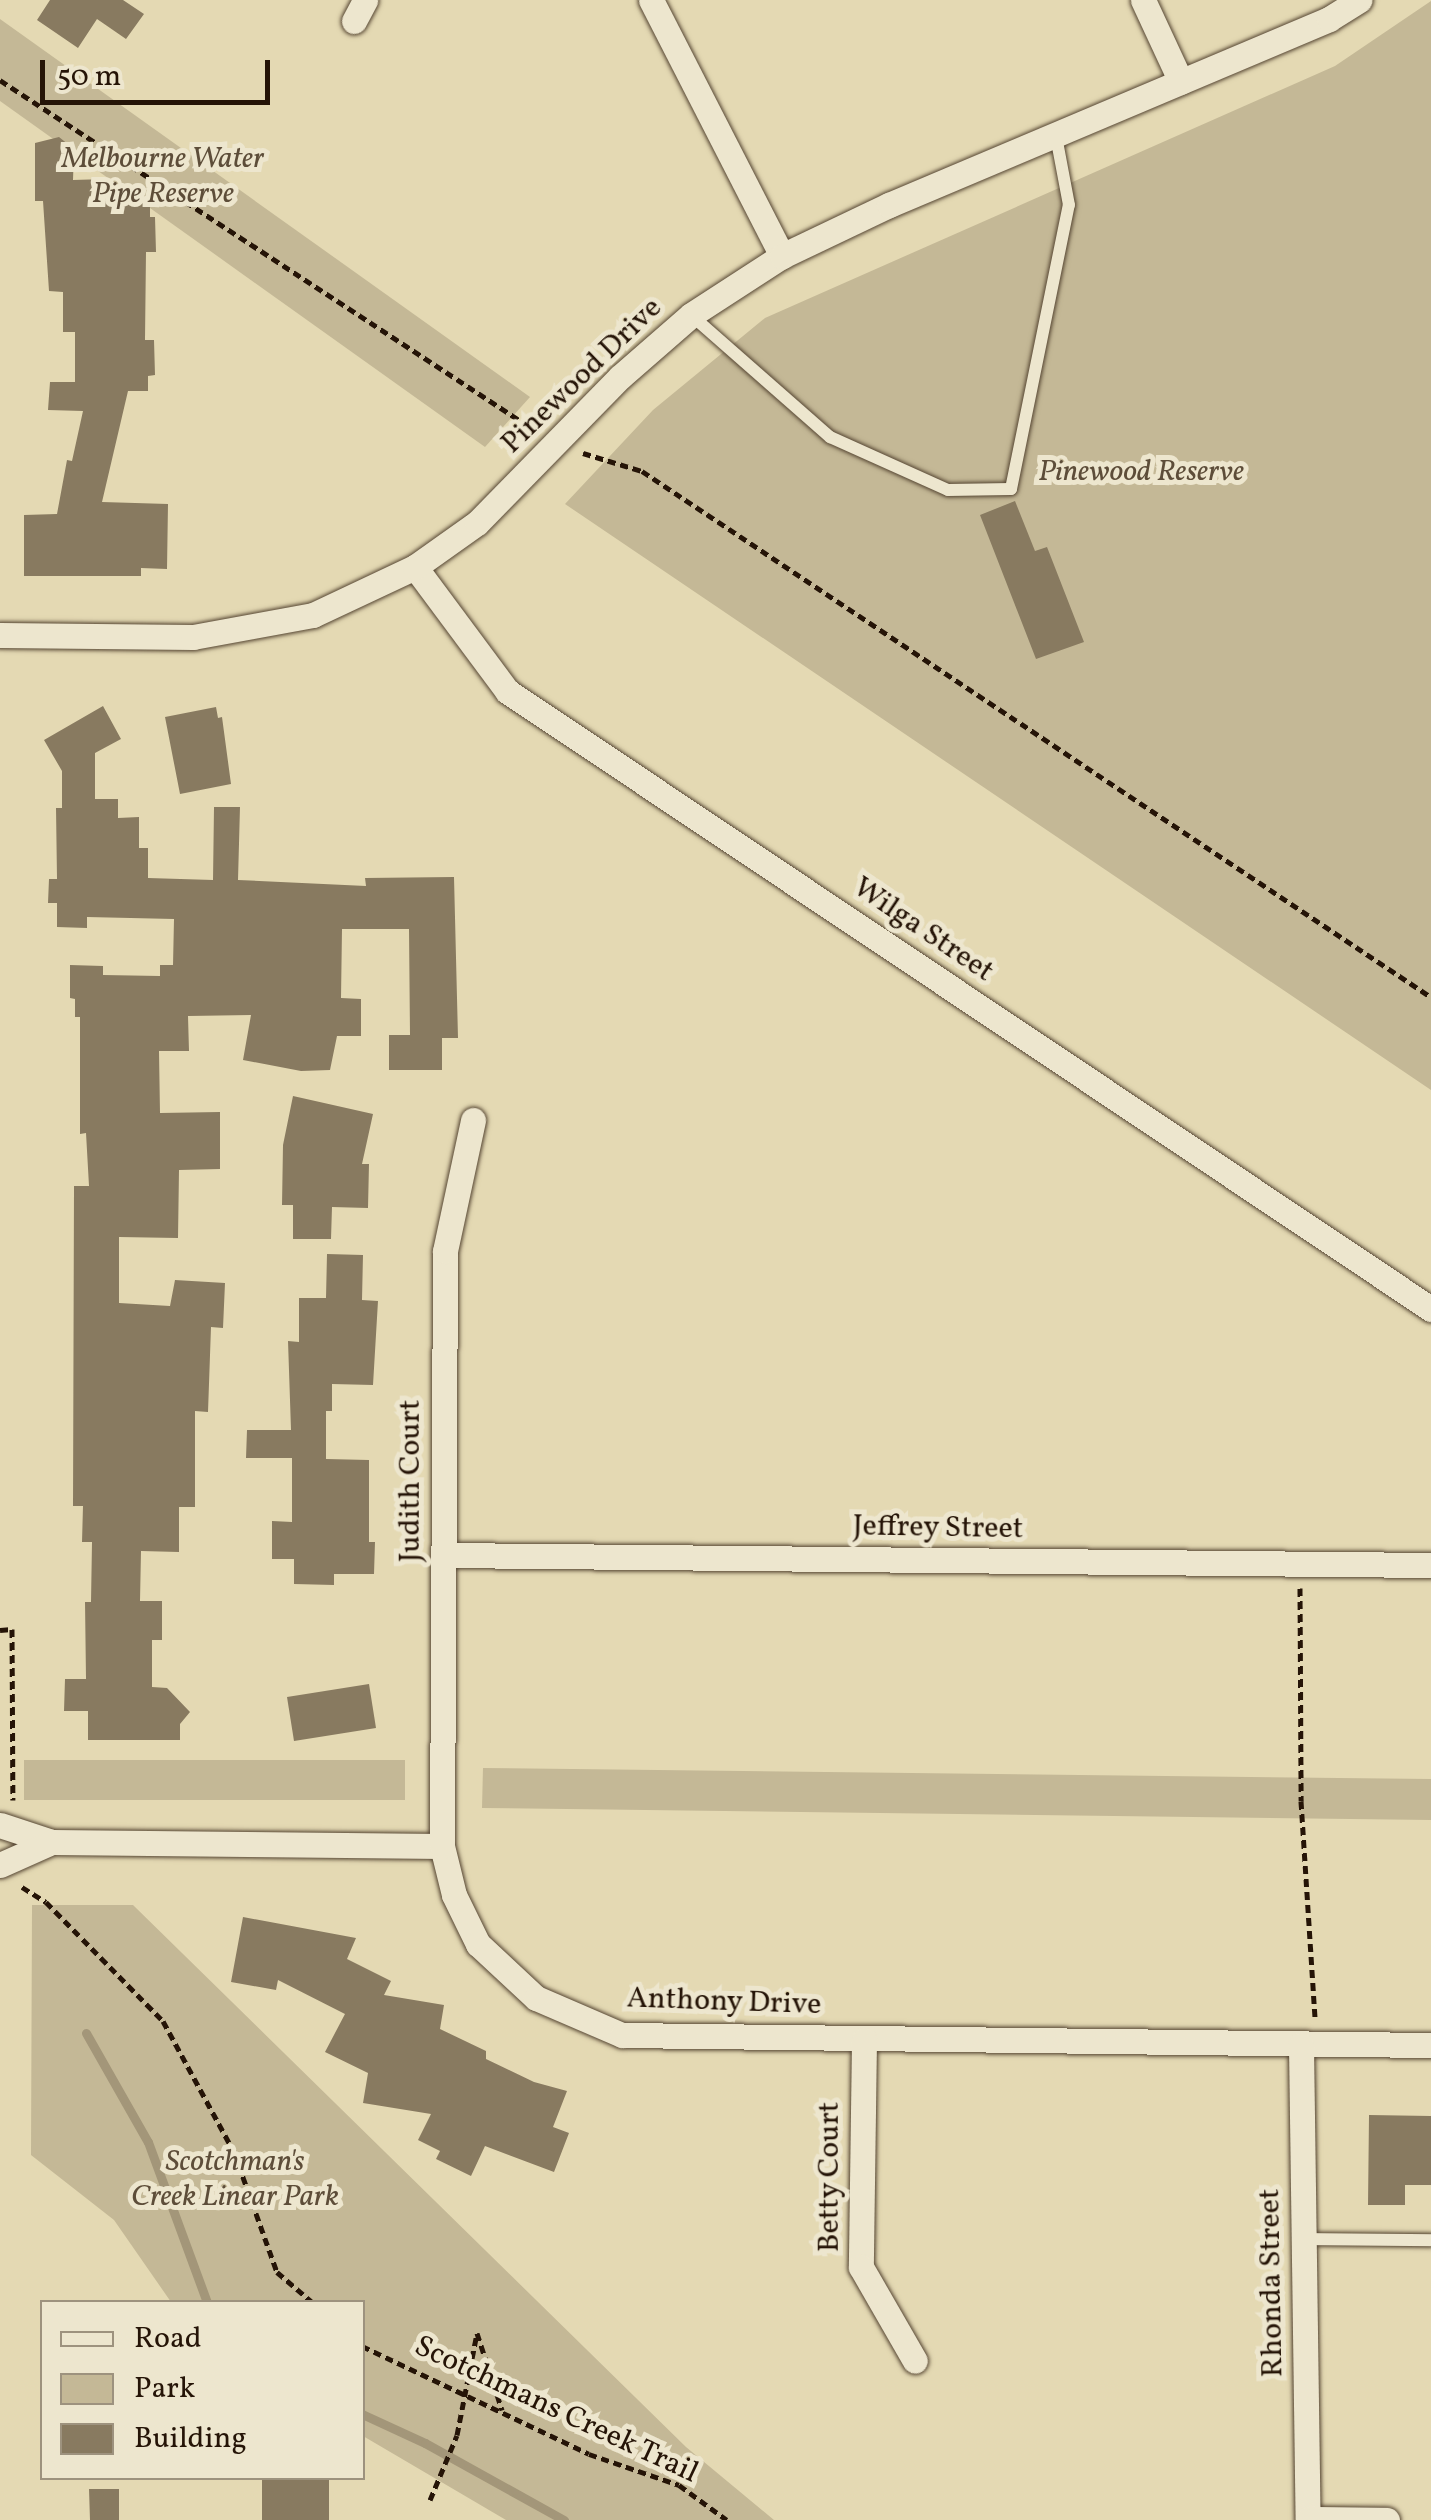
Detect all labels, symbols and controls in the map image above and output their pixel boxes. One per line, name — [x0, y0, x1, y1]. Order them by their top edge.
scale bar — [45, 40, 275, 102]
text: 50 m — [57, 56, 121, 98]
park label: Melbourne Water Pipe Reserve — [62, 141, 264, 212]
street label: Pinewood Drive — [494, 290, 670, 462]
park label: Pinewood Reserve — [1038, 454, 1244, 490]
street label: Wilga Street — [846, 870, 1000, 990]
street label: Judith Court — [393, 1400, 429, 1562]
street label: Jeffrey Street — [852, 1509, 1024, 1547]
street label: Anthony Drive — [626, 1981, 822, 2023]
street label: Betty Court — [812, 2101, 848, 2253]
park label: Scotchman's Creek Linear Park — [131, 2144, 339, 2214]
street label: Rhonda Street — [1252, 2188, 1292, 2378]
legend — [40, 2300, 365, 2480]
text: Road — [134, 2318, 202, 2360]
street label: Scotchmans Creek Trail — [408, 2328, 704, 2492]
text: Park — [134, 2368, 195, 2410]
text: Building — [134, 2418, 247, 2460]

